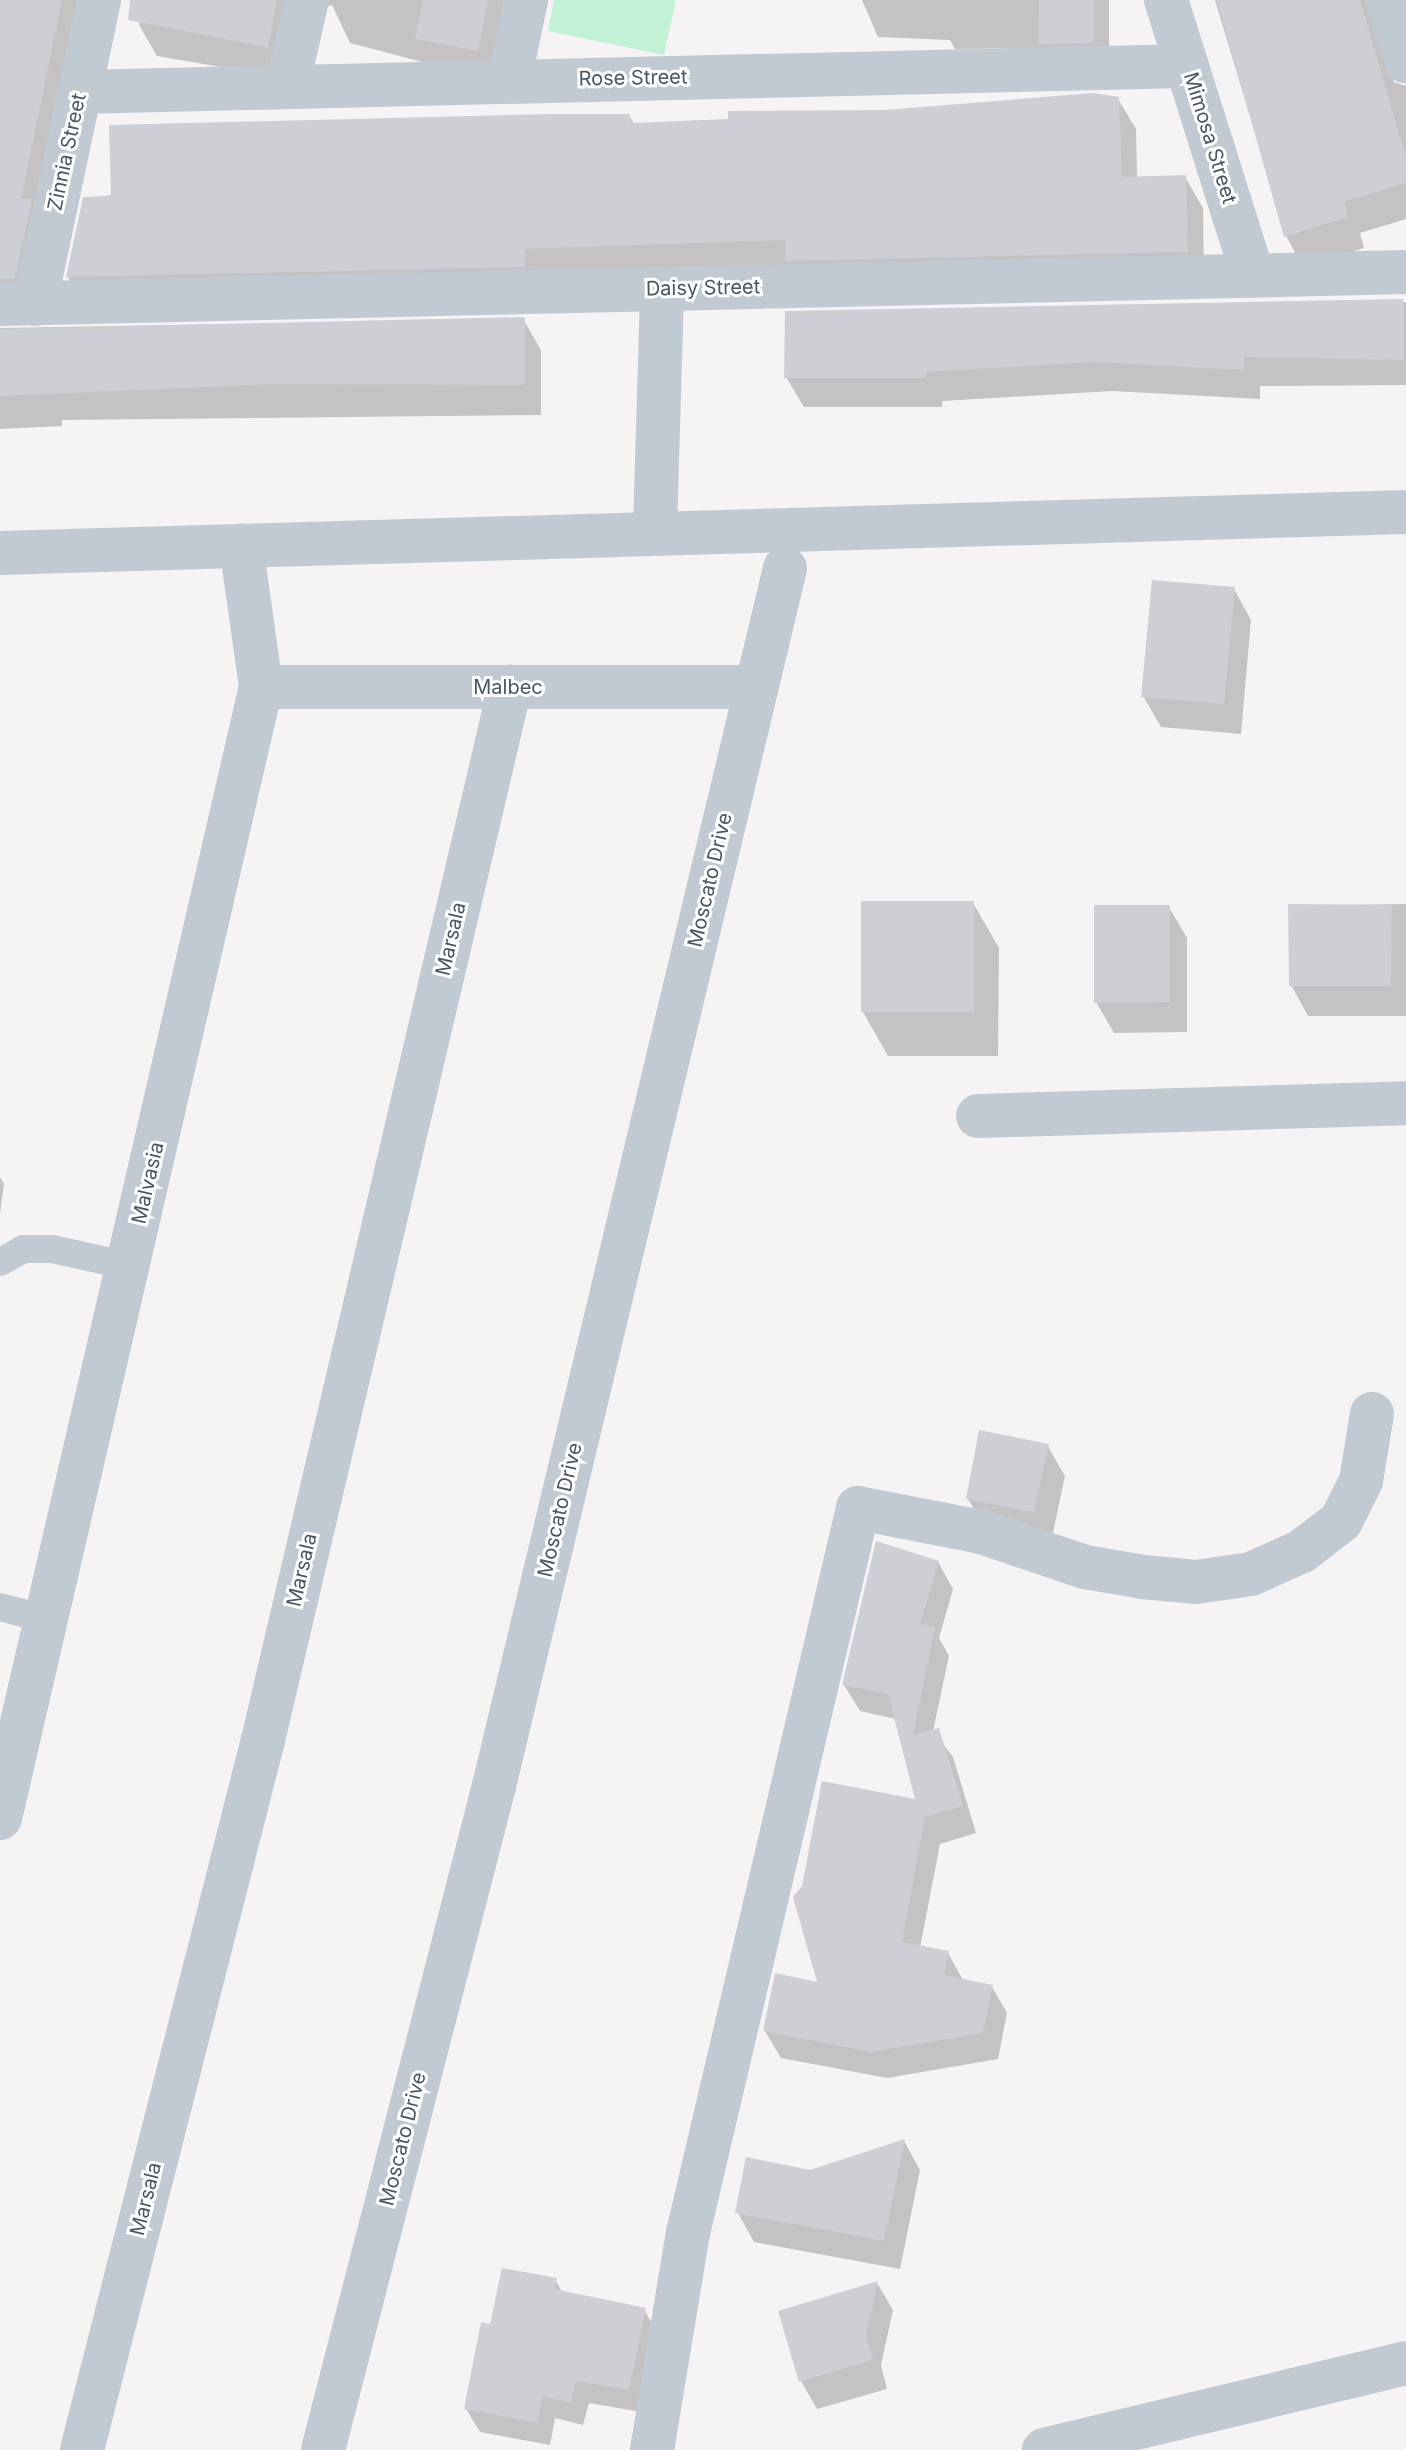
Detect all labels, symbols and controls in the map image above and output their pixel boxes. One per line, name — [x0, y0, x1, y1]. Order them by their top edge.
street label: Rose Street — [578, 65, 688, 91]
street label: Mimosa Street — [1179, 69, 1241, 207]
street label: Zinnia Street — [43, 91, 91, 213]
street label: Daisy Street — [646, 275, 760, 301]
street label: Malbec — [473, 675, 543, 699]
street label: Moscato Drive — [683, 811, 737, 949]
street label: Marsala — [431, 900, 471, 978]
street label: Malvasia — [127, 1140, 169, 1226]
street label: Moscato Drive — [533, 1441, 587, 1579]
street label: Marsala — [282, 1531, 322, 1609]
street label: Moscato Drive — [375, 2070, 431, 2208]
street label: Marsala — [125, 2160, 167, 2238]

